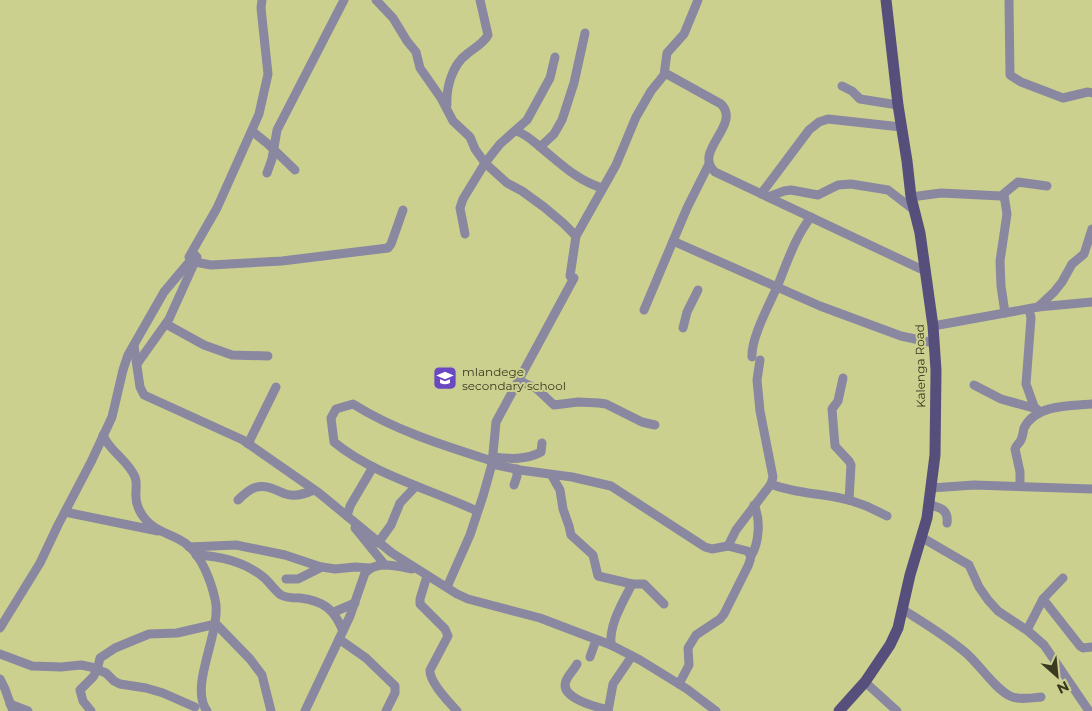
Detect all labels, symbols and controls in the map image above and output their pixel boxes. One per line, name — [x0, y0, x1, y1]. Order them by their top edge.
street label: Kalenga Road — [912, 324, 928, 408]
place label: mlandege secondary school — [462, 364, 566, 393]
school or university icon: mlandege secondary school — [432, 365, 458, 391]
north arrow — [1032, 651, 1082, 701]
text: N — [1054, 677, 1072, 698]

